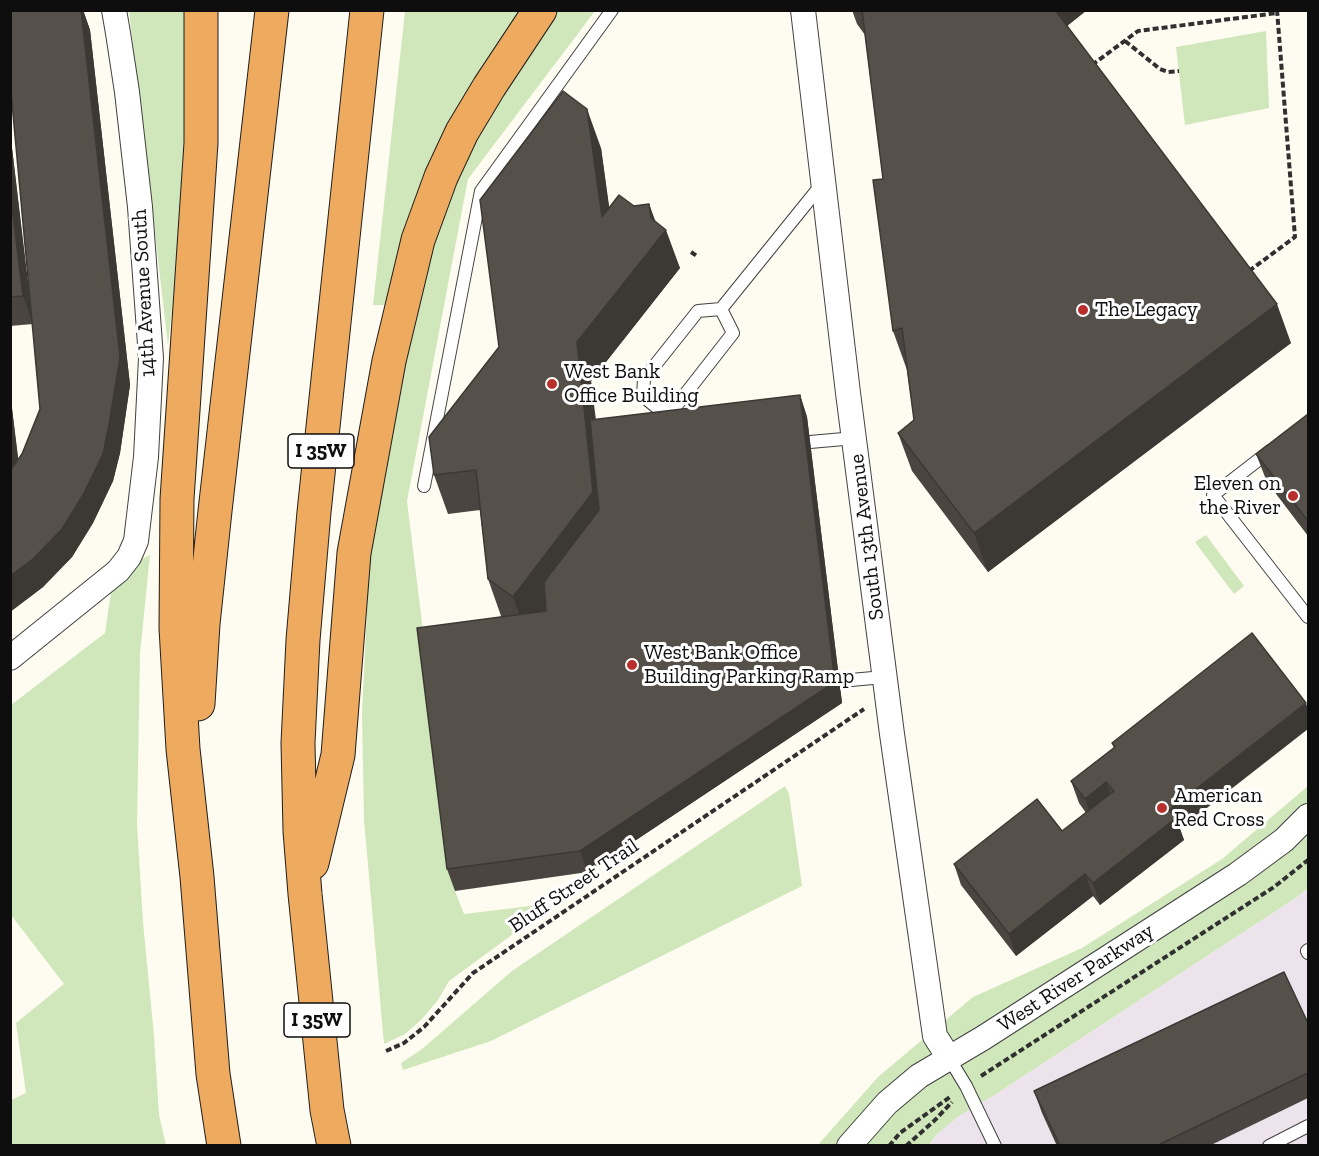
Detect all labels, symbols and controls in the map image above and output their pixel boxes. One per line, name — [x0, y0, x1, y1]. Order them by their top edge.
street label: 14th Avenue South — [127, 208, 161, 378]
place label: The Legacy — [1095, 297, 1198, 323]
marker: The Legacy — [1076, 303, 1090, 317]
place label: West Bank Office Building — [564, 359, 699, 409]
marker: West Bank Office Building — [545, 377, 559, 391]
road number: I 35W — [288, 434, 354, 468]
street label: South 13th Avenue — [844, 452, 890, 622]
place label: Eleven on the River — [1194, 471, 1281, 521]
marker: Eleven on the River — [1286, 489, 1300, 503]
place label: West Bank Office Building Parking Ramp — [644, 640, 854, 690]
marker: West Bank Office Building Parking Ramp — [625, 658, 639, 672]
place label: American Red Cross — [1174, 783, 1264, 833]
marker: American Red Cross — [1155, 801, 1169, 815]
street label: Bluff Street Trail — [504, 833, 644, 939]
street label: West River Parkway — [993, 918, 1159, 1038]
road number: I 35W — [284, 1003, 350, 1037]

